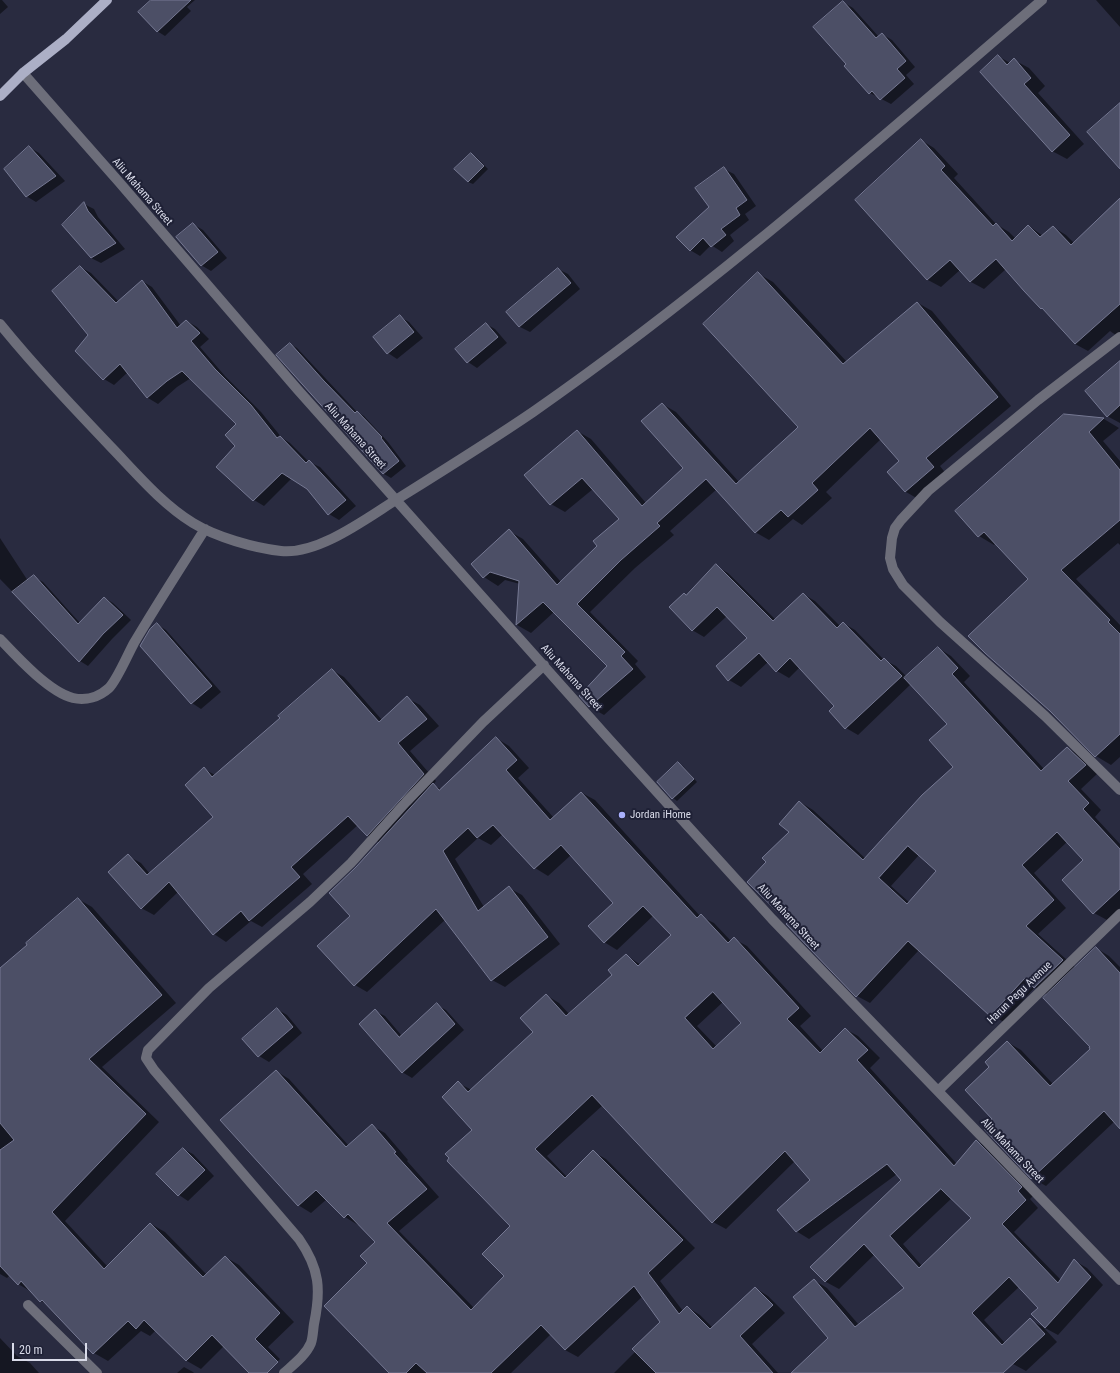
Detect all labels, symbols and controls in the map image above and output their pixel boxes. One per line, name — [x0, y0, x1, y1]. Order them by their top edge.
street label: Aliu Mahama Street — [109, 156, 175, 228]
street label: Aliu Mahama Street — [322, 400, 388, 472]
street label: Aliu Mahama Street — [538, 642, 604, 714]
place label: Jordan iHome — [630, 808, 691, 822]
marker: Jordan iHome — [617, 810, 627, 820]
street label: Aliu Mahama Street — [754, 881, 822, 953]
street label: Harun Pegu Avenue — [985, 959, 1055, 1027]
street label: Aliu Mahama Street — [978, 1116, 1046, 1186]
scale bar — [14, 1335, 89, 1361]
text: 20 m — [19, 1343, 43, 1357]

